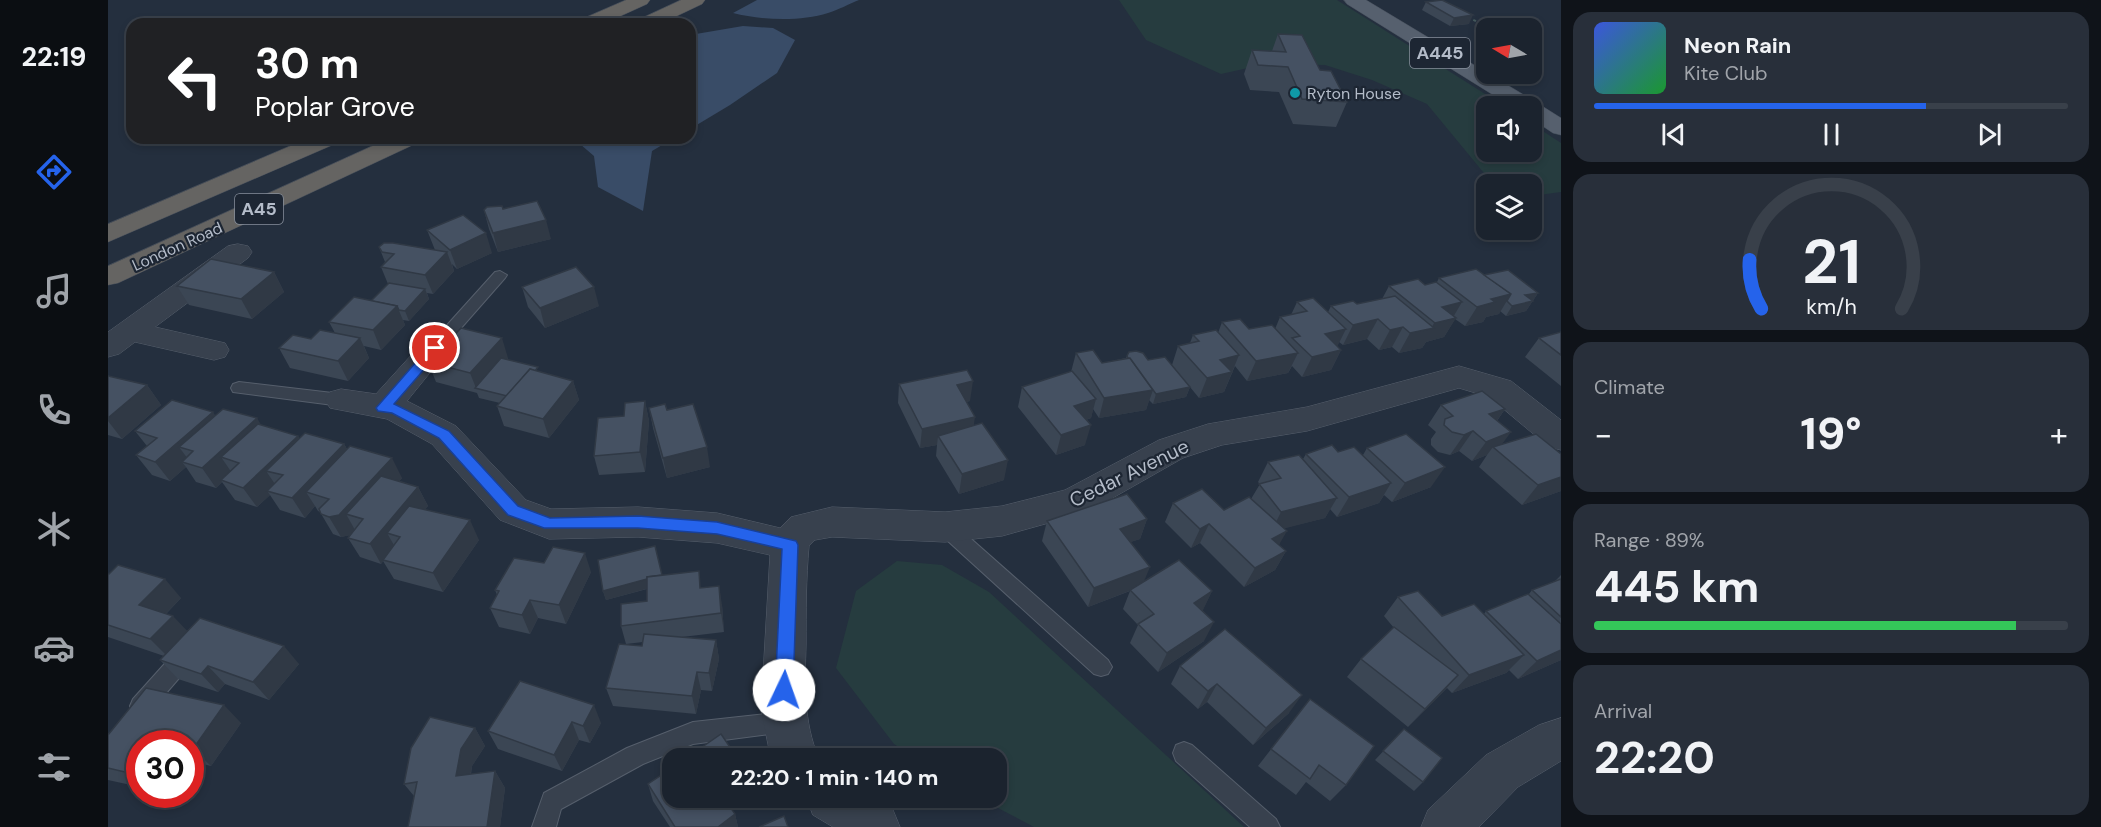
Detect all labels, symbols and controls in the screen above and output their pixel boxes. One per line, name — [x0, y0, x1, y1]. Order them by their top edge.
north arrow — [1476, 18, 1542, 84]
map controls — [1476, 18, 1542, 240]
text: Neon Rain — [1684, 31, 1791, 60]
text: 30 m — [255, 36, 359, 91]
road number: A445 — [1410, 38, 1470, 68]
text: 22:19 — [22, 39, 87, 74]
icon: left — [156, 42, 234, 120]
text: Kite Club — [1684, 60, 1768, 86]
place label: Ryton House — [1307, 83, 1401, 104]
marker: Ryton House — [1288, 86, 1302, 100]
text: Poplar Grove — [255, 89, 415, 124]
button: sound — [1476, 96, 1542, 162]
icon: previous — [1657, 118, 1690, 151]
icon: pause — [1815, 118, 1848, 151]
icon: next — [1973, 118, 2006, 151]
icon: directions — [33, 151, 75, 193]
button: layers — [1476, 174, 1542, 240]
road number: A45 — [235, 194, 283, 224]
street label: London Road — [129, 217, 226, 276]
text: 21 — [1802, 221, 1860, 302]
icon: music — [33, 270, 75, 312]
text: km/h — [1806, 293, 1856, 321]
pin — [409, 322, 460, 373]
icon: arrive — [418, 331, 451, 364]
text: Climate — [1594, 374, 1665, 400]
icon: phone — [33, 389, 75, 431]
text: 19° — [1800, 404, 1862, 463]
text: − — [1594, 413, 1612, 456]
text: + — [2050, 413, 2068, 456]
street label: Cedar Avenue — [1065, 433, 1193, 513]
icon: climate — [33, 508, 75, 550]
text: Range · 89% — [1594, 527, 1705, 553]
text: 445 km — [1594, 557, 1759, 616]
icon: car — [33, 627, 75, 669]
position arrow — [752, 658, 816, 722]
text: Arrival — [1594, 698, 1652, 724]
text: 22:20 — [1594, 728, 1715, 787]
speed limit sign: 30 — [126, 730, 204, 808]
icon: filters — [33, 746, 75, 788]
text: 22:20 · 1 min · 140 m — [731, 763, 939, 792]

